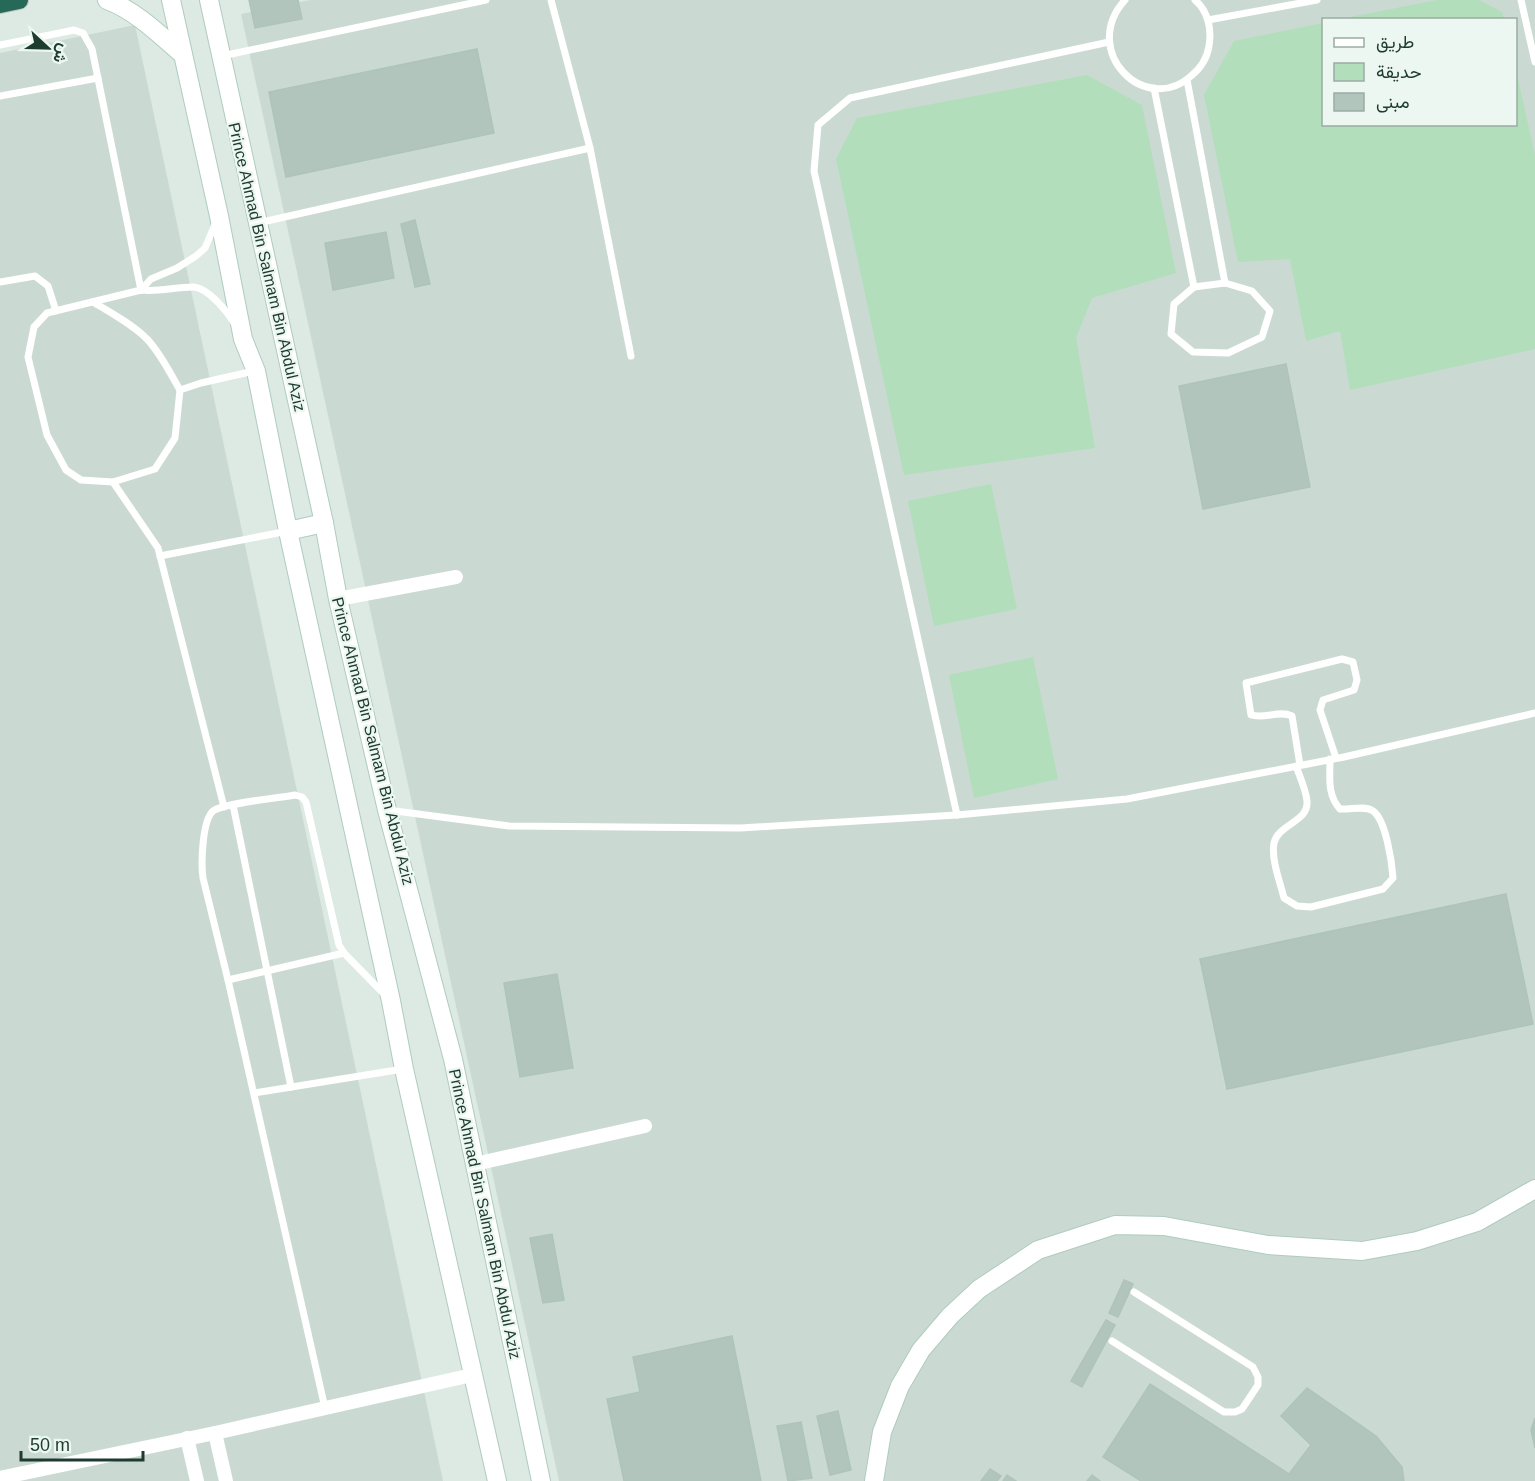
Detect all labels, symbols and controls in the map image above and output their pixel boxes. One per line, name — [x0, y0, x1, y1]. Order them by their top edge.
north arrow — [18, 18, 78, 78]
legend — [1322, 18, 1517, 126]
text: طريق — [1376, 32, 1414, 53]
text: ش — [49, 41, 73, 66]
text: حديقة — [1376, 62, 1422, 82]
text: مبنى — [1376, 92, 1410, 113]
street label: Prince Ahmad Bin Salmam Bin Abdul Aziz — [225, 121, 309, 413]
street label: Prince Ahmad Bin Salmam Bin Abdul Aziz — [329, 595, 417, 887]
street label: Prince Ahmad Bin Salmam Bin Abdul Aziz — [446, 1067, 524, 1361]
scale bar — [21, 1424, 142, 1462]
text: 50 m — [30, 1435, 70, 1455]

